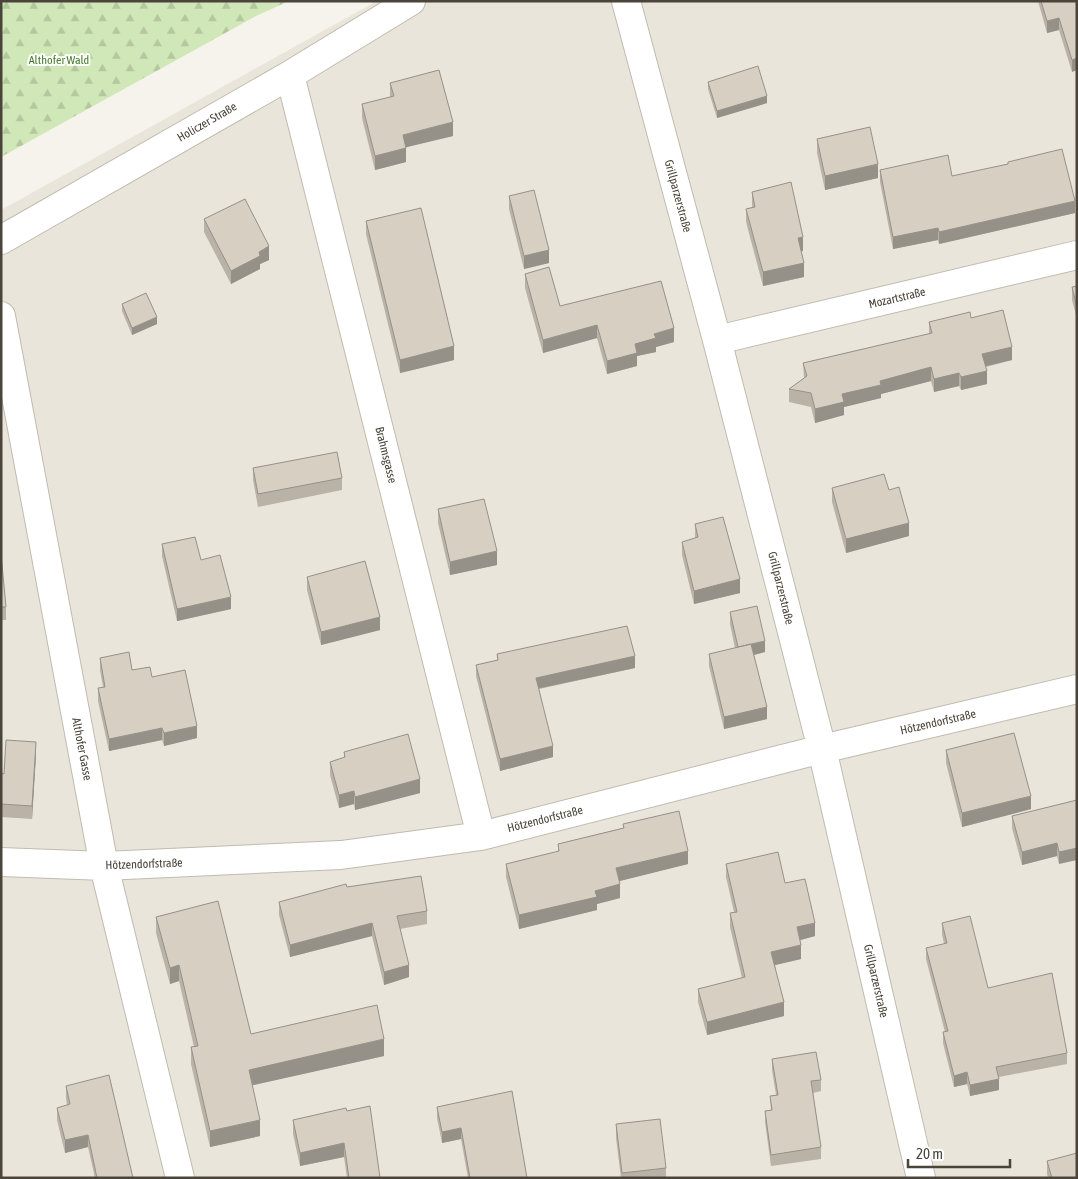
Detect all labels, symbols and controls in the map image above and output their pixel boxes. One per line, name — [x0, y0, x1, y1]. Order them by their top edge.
park label: Althofer Wald — [29, 53, 89, 67]
street label: Holiczer Straße — [175, 99, 239, 145]
street label: Grillparzerstraße — [662, 158, 694, 234]
street label: Mozartstraße — [867, 285, 927, 311]
street label: Brahmsgasse — [372, 425, 400, 485]
street label: Grillparzerstraße — [765, 550, 797, 626]
street label: Hötzendorfstraße — [899, 706, 977, 738]
street label: Althofer Gasse — [69, 716, 95, 782]
street label: Hötzendorfstraße — [506, 803, 584, 835]
street label: Hötzendorfstraße — [105, 856, 183, 872]
street label: Grillparzerstraße — [861, 943, 891, 1019]
scale bar — [908, 1136, 1010, 1168]
text: 20 m — [916, 1145, 943, 1162]

